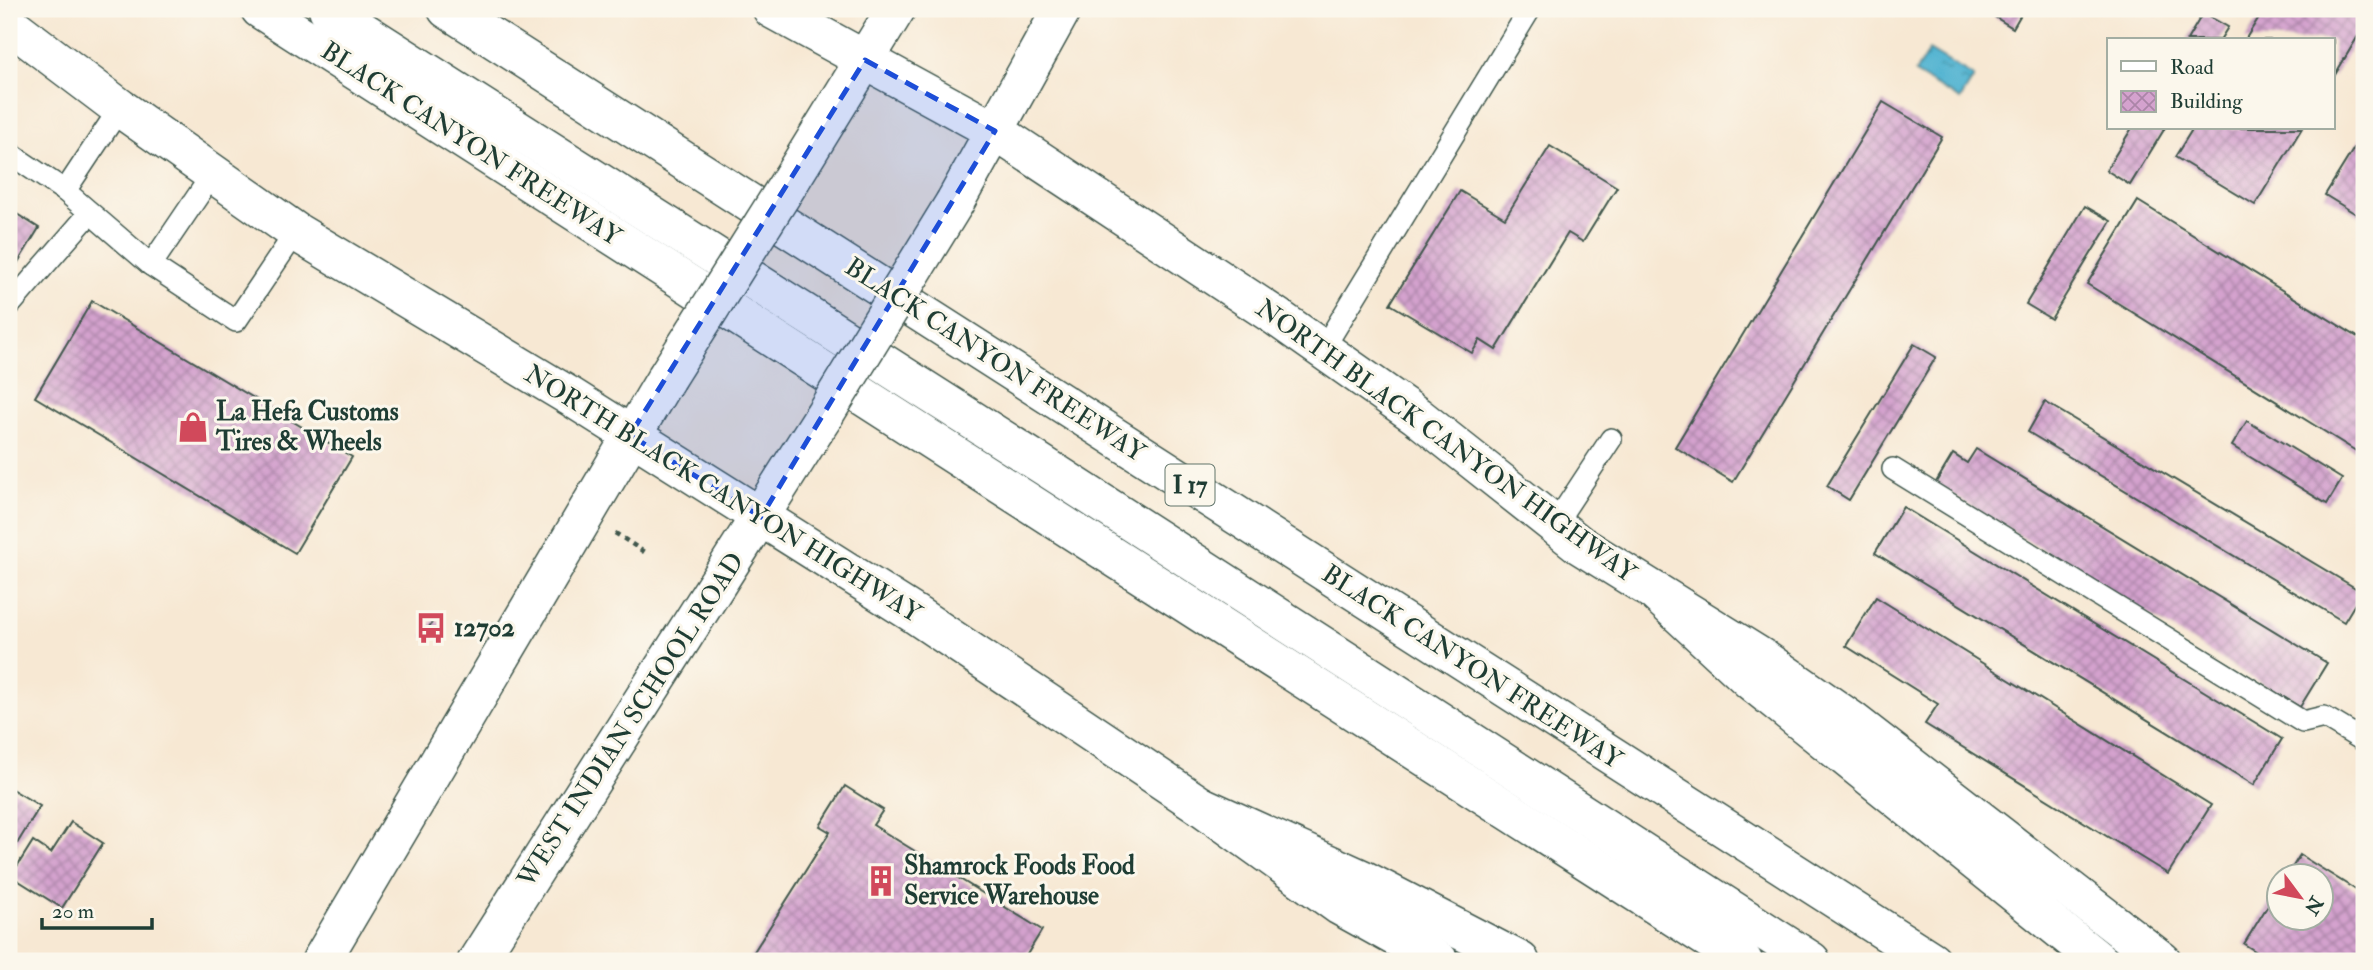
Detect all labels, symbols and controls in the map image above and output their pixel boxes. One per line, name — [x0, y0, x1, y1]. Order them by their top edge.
street label: BLACK CANYON FREEWAY — [315, 35, 628, 254]
legend — [2107, 38, 2334, 130]
text: Road — [2170, 54, 2215, 81]
text: Building — [2170, 88, 2243, 115]
street label: BLACK CANYON FREEWAY — [839, 251, 1152, 470]
street label: NORTH BLACK CANYON HIGHWAY — [1250, 292, 1643, 590]
street label: NORTH BLACK CANYON HIGHWAY — [519, 358, 928, 631]
place label: La Hefa Customs Tires & Wheels — [215, 396, 399, 458]
shop icon: La Hefa Customs Tires & Wheels — [176, 410, 210, 444]
road number: I 17 — [1166, 464, 1214, 506]
street label: WEST INDIAN SCHOOL ROAD — [510, 547, 751, 894]
street label: BLACK CANYON FREEWAY — [1316, 558, 1629, 777]
bus stop icon: 12702 — [414, 611, 448, 645]
place label: 12702 — [454, 612, 515, 644]
place label: Shamrock Foods Food Service Warehouse — [904, 850, 1135, 912]
north arrow — [2264, 862, 2334, 932]
building icon: Shamrock Foods Food Service Warehouse — [864, 864, 898, 898]
scale bar — [42, 886, 152, 930]
text: N — [2298, 891, 2329, 920]
text: 20 m — [52, 898, 94, 925]

